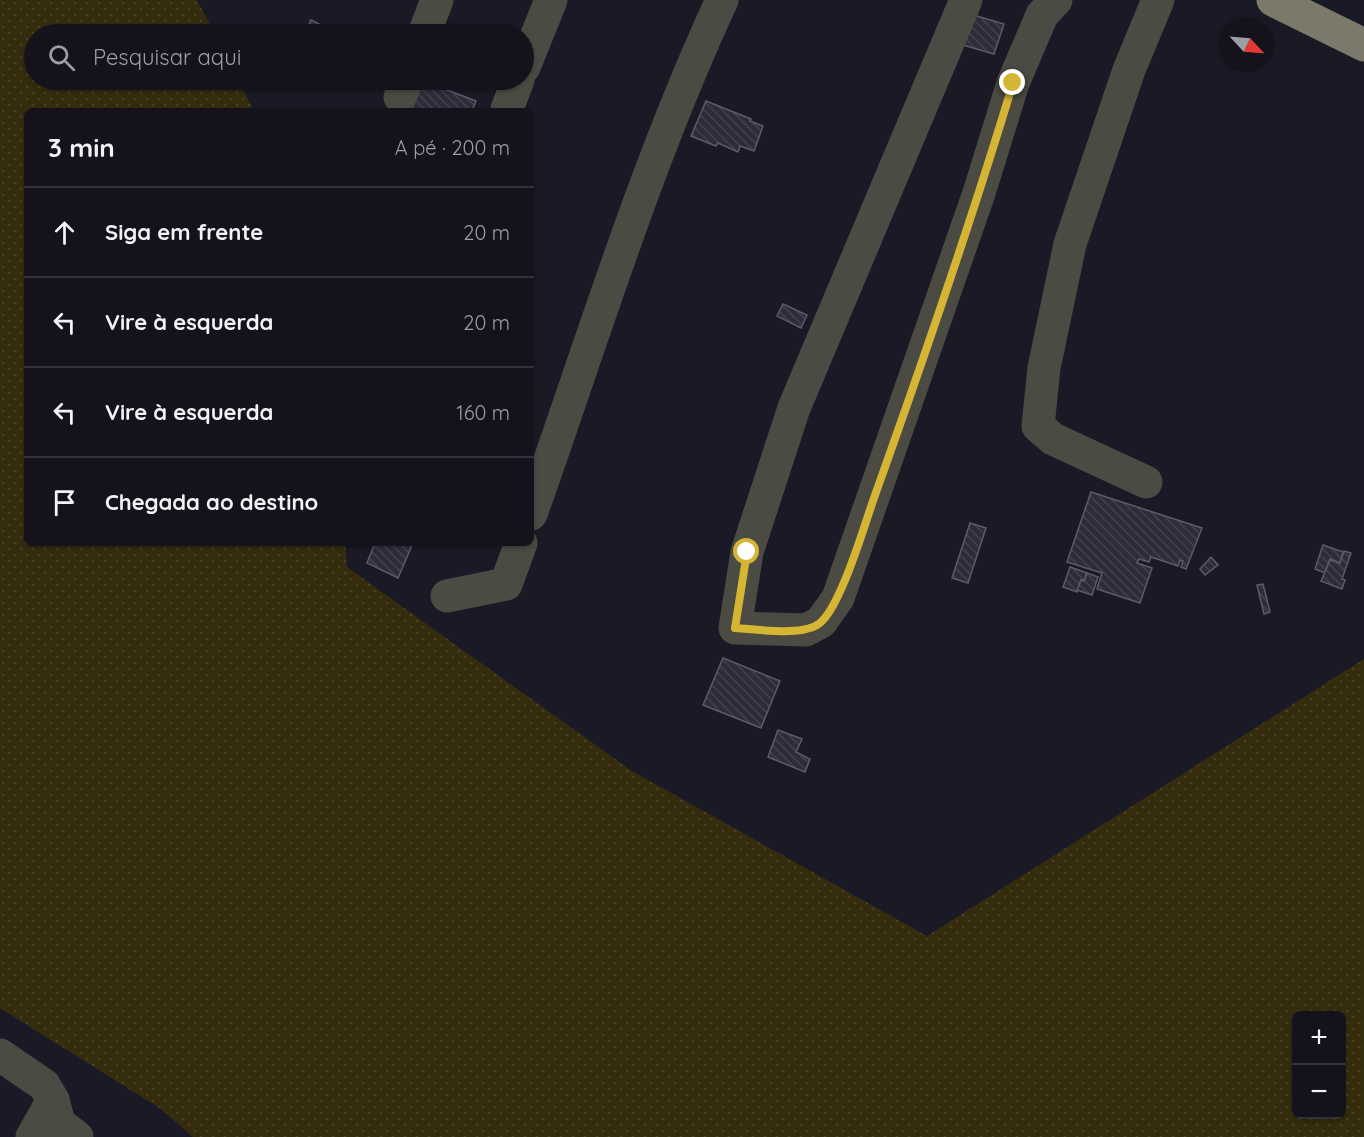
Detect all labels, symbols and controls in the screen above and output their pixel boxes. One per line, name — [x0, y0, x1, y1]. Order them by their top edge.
north arrow — [1220, 18, 1274, 72]
search box — [24, 24, 534, 90]
icon: search — [45, 41, 78, 74]
text: Pesquisar aqui — [93, 43, 241, 71]
route end — [999, 69, 1025, 95]
text: 3 min — [48, 131, 115, 164]
text: A pé · 200 m — [395, 135, 510, 160]
icon: ahead — [48, 216, 81, 249]
text: Siga em frente — [105, 218, 263, 246]
text: 20 m — [463, 220, 510, 245]
icon: left — [48, 306, 81, 339]
text: Vire à esquerda — [105, 308, 273, 336]
text: 20 m — [463, 310, 510, 335]
icon: left — [48, 396, 81, 429]
text: Vire à esquerda — [105, 398, 273, 426]
text: 160 m — [456, 400, 510, 425]
icon: arrive — [48, 486, 81, 519]
text: Chegada ao destino — [105, 488, 318, 516]
route start — [733, 538, 759, 564]
map controls — [1292, 1011, 1346, 1119]
button: + — [1292, 1011, 1346, 1065]
button: − — [1292, 1065, 1346, 1119]

